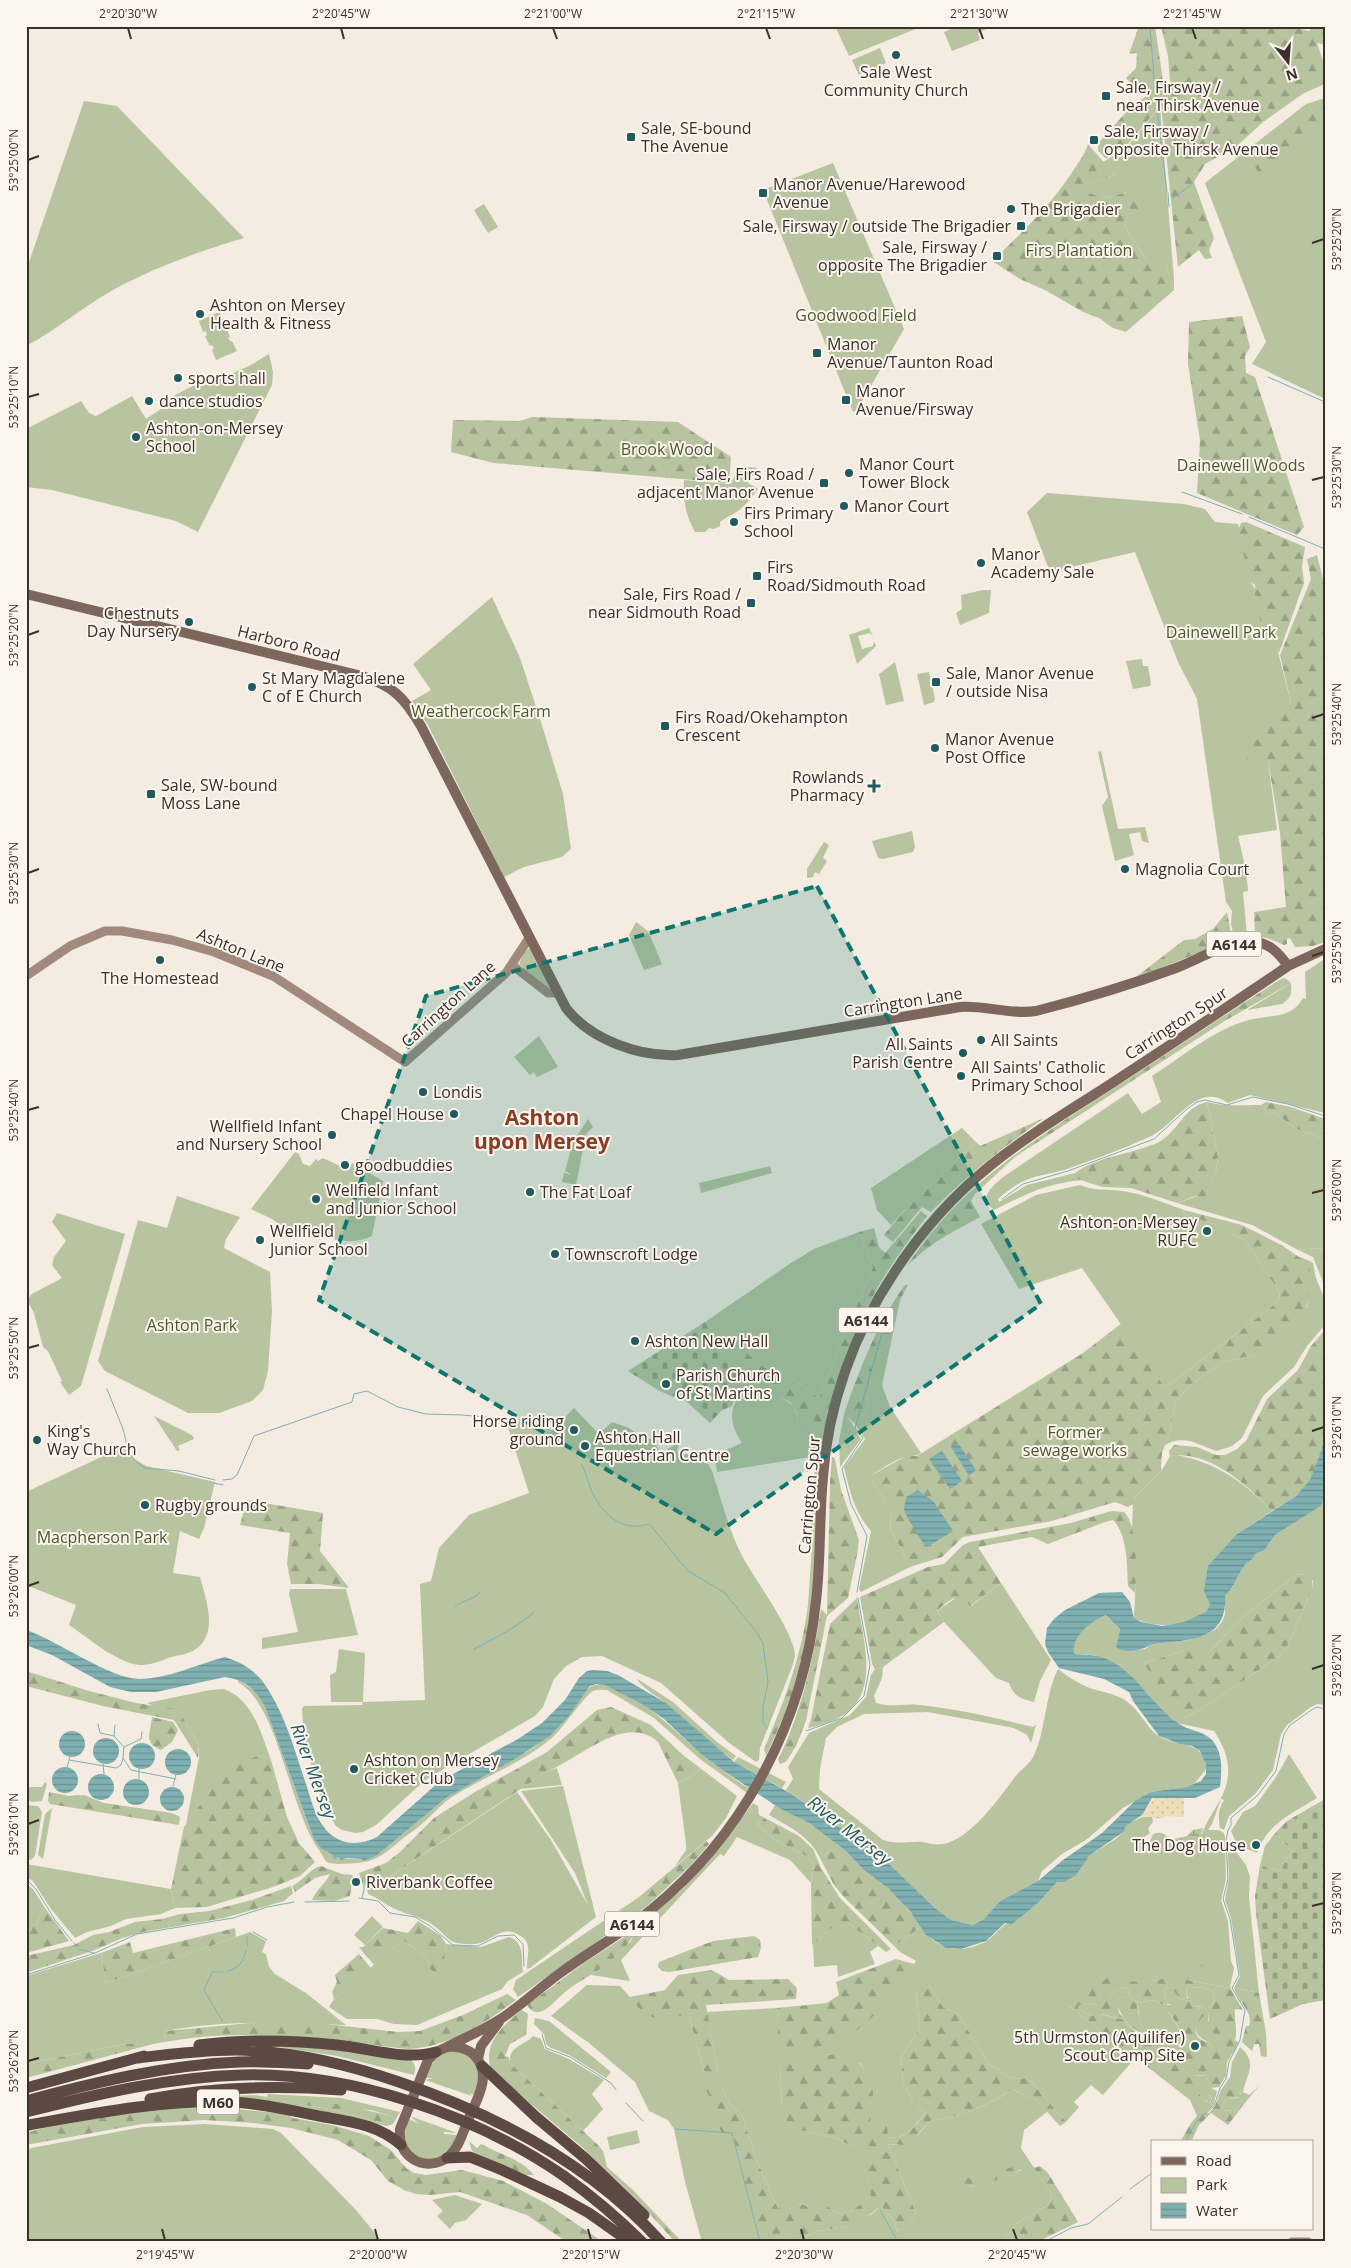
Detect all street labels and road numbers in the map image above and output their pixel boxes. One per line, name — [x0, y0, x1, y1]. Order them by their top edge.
street label: Harboro Road — [235, 620, 343, 666]
street label: Ashton Lane — [194, 922, 288, 978]
road number: A6144 — [1206, 932, 1262, 956]
street label: Carrington Lane — [396, 956, 500, 1052]
street label: Carrington Spur — [1120, 981, 1232, 1065]
street label: Carrington Lane — [842, 982, 964, 1022]
road number: A6144 — [838, 1308, 894, 1332]
street label: Carrington Spur — [793, 1434, 825, 1555]
road number: A6144 — [604, 1912, 660, 1936]
road number: M60 — [197, 2090, 239, 2114]

